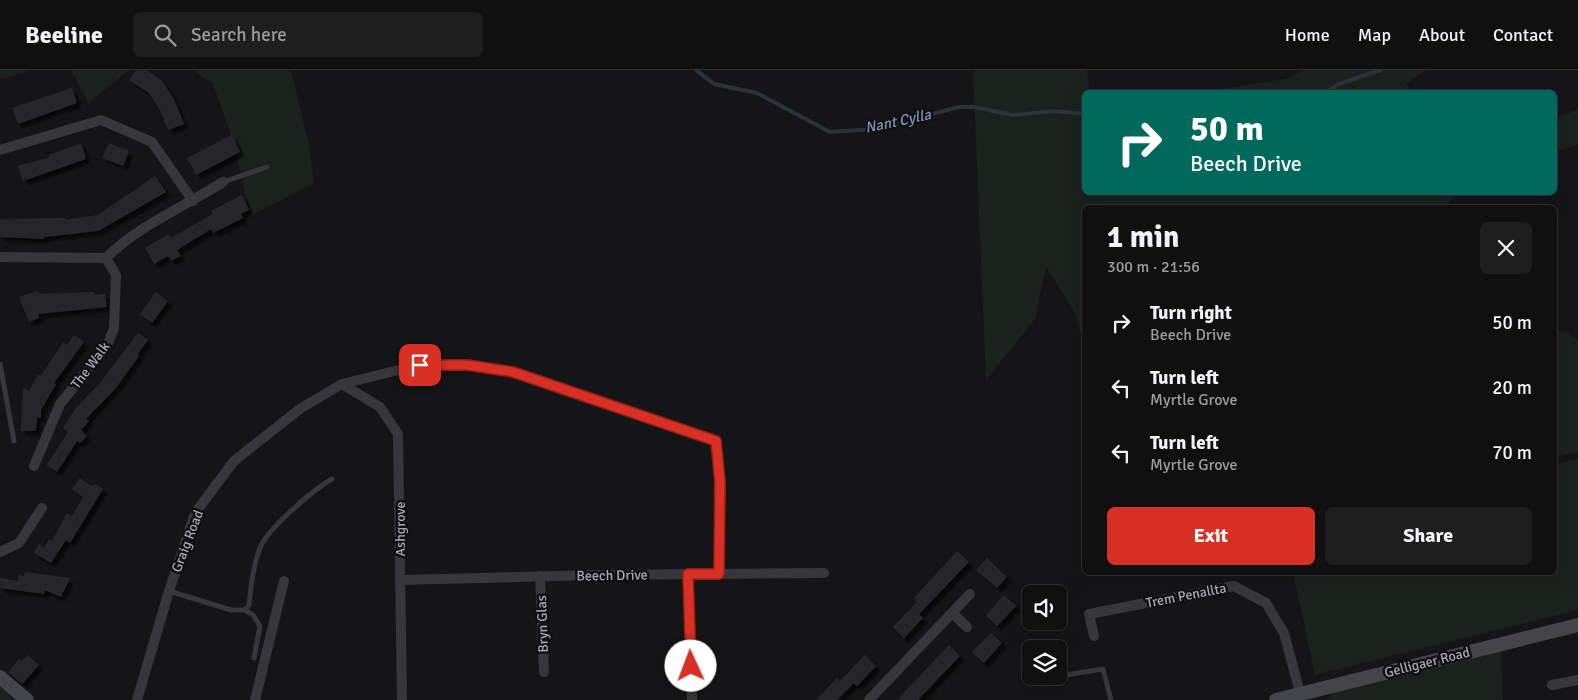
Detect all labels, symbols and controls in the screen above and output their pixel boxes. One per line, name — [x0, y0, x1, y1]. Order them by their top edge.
search box — [133, 12, 483, 57]
text: Beeline — [25, 20, 103, 50]
icon: search — [151, 21, 179, 49]
text: Search here — [191, 23, 287, 47]
text: Home — [1285, 24, 1330, 46]
text: Map — [1358, 24, 1391, 46]
text: About — [1419, 24, 1465, 46]
text: Contact — [1493, 24, 1553, 46]
water label: Nant Cylla — [863, 105, 933, 137]
text: 50 m — [1190, 107, 1264, 150]
icon: right — [1107, 110, 1172, 175]
text: Beech Drive — [1190, 150, 1302, 177]
text: 1 min — [1107, 219, 1179, 256]
button: close — [1480, 222, 1532, 274]
text: 300 m · 21:56 — [1107, 257, 1200, 277]
text: Turn right — [1150, 301, 1232, 325]
icon: right — [1107, 309, 1135, 337]
text: 50 m — [1492, 311, 1532, 335]
text: Beech Drive — [1150, 325, 1231, 345]
street label: The Walk — [67, 339, 114, 392]
pin — [399, 344, 441, 386]
icon: arrive — [406, 351, 434, 379]
text: Turn left — [1150, 366, 1219, 390]
icon: left — [1107, 374, 1135, 402]
text: 20 m — [1492, 376, 1532, 400]
text: Myrtle Grove — [1150, 390, 1237, 410]
text: Turn left — [1150, 431, 1219, 455]
icon: left — [1107, 439, 1135, 467]
text: 70 m — [1492, 441, 1532, 465]
text: Myrtle Grove — [1150, 455, 1237, 475]
street label: Ashgrove — [392, 502, 409, 556]
button: Exit — [1107, 507, 1315, 565]
button: Share — [1325, 507, 1532, 565]
street label: Graig Road — [168, 508, 207, 575]
street label: Beech Drive — [576, 566, 648, 585]
street label: Trem Penallta — [1144, 579, 1228, 612]
map controls — [1022, 585, 1067, 685]
button: sound — [1022, 585, 1067, 630]
street label: Bryn Glas — [533, 595, 552, 653]
position arrow — [664, 639, 716, 691]
button: layers — [1022, 640, 1067, 685]
street label: Gelligaer Road — [1383, 644, 1472, 681]

